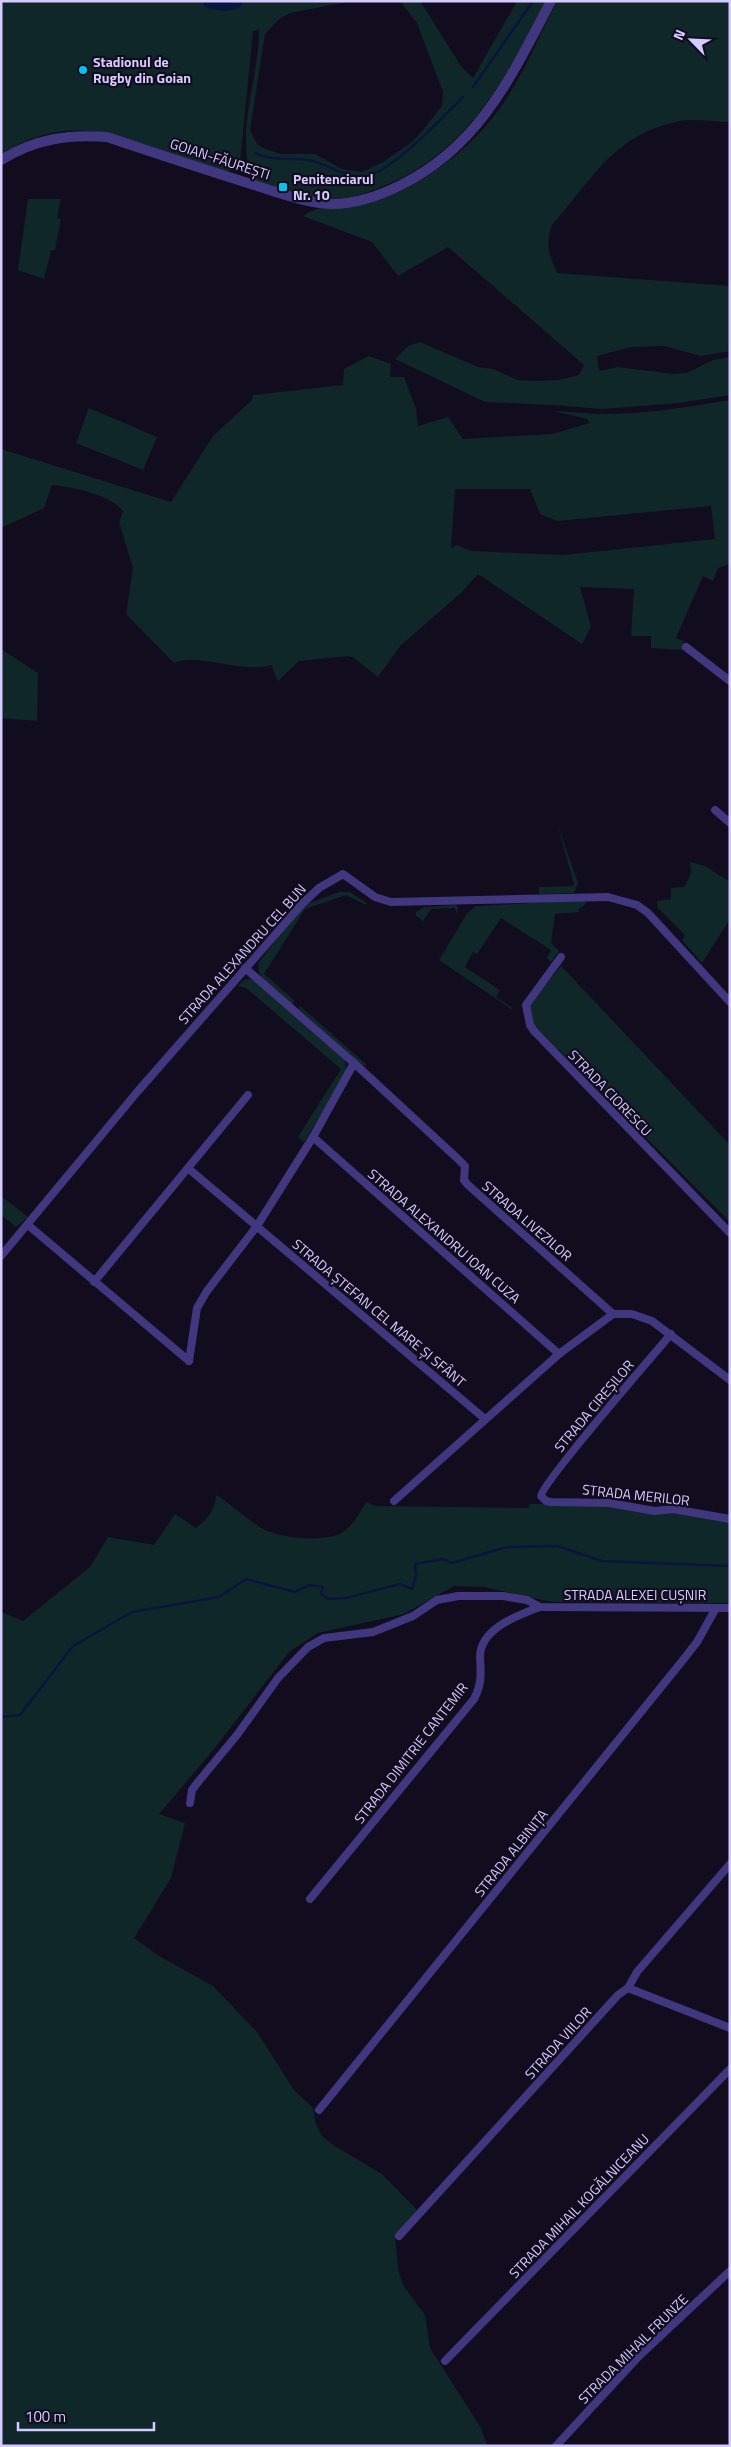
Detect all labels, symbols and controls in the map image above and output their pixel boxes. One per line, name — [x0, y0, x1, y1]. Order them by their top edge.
north arrow — [666, 15, 716, 65]
text: N — [667, 26, 690, 43]
place label: Stadionul de Rugby din Goian — [93, 51, 191, 88]
marker: Stadionul de Rugby din Goian — [77, 64, 89, 76]
street label: GOIAN-FĂUREȘTI — [167, 132, 273, 185]
place label: Penitenciarul Nr. 10 — [293, 168, 373, 205]
marker: Penitenciarul Nr. 10 — [277, 181, 289, 193]
street label: STRADA ALEXANDRU CEL BUN — [173, 879, 310, 1029]
street label: STRADA CIORESCU — [564, 1045, 657, 1141]
street label: STRADA ALEXANDRU IOAN CUZA — [363, 1163, 526, 1308]
street label: STRADA LIVEZILOR — [478, 1176, 577, 1266]
street label: STRADA ȘTEFAN CEL MARE ȘI SFÂNT — [288, 1234, 471, 1392]
street label: STRADA CIREȘILOR — [549, 1355, 639, 1456]
street label: STRADA MERILOR — [581, 1478, 691, 1511]
street label: STRADA ALEXEI CUȘNIR — [564, 1584, 706, 1605]
street label: STRADA DIMITRIE CANTEMIR — [349, 1678, 473, 1828]
street label: STRADA ALBINIȚA — [469, 1804, 553, 1901]
street label: STRADA VIILOR — [519, 2002, 596, 2084]
street label: STRADA MIHAIL KOGĂLNICEANU — [504, 2129, 654, 2283]
street label: STRADA MIHAIL FRUNZE — [573, 2289, 693, 2408]
scale bar — [18, 2400, 154, 2432]
text: 100 m — [25, 2405, 66, 2428]

